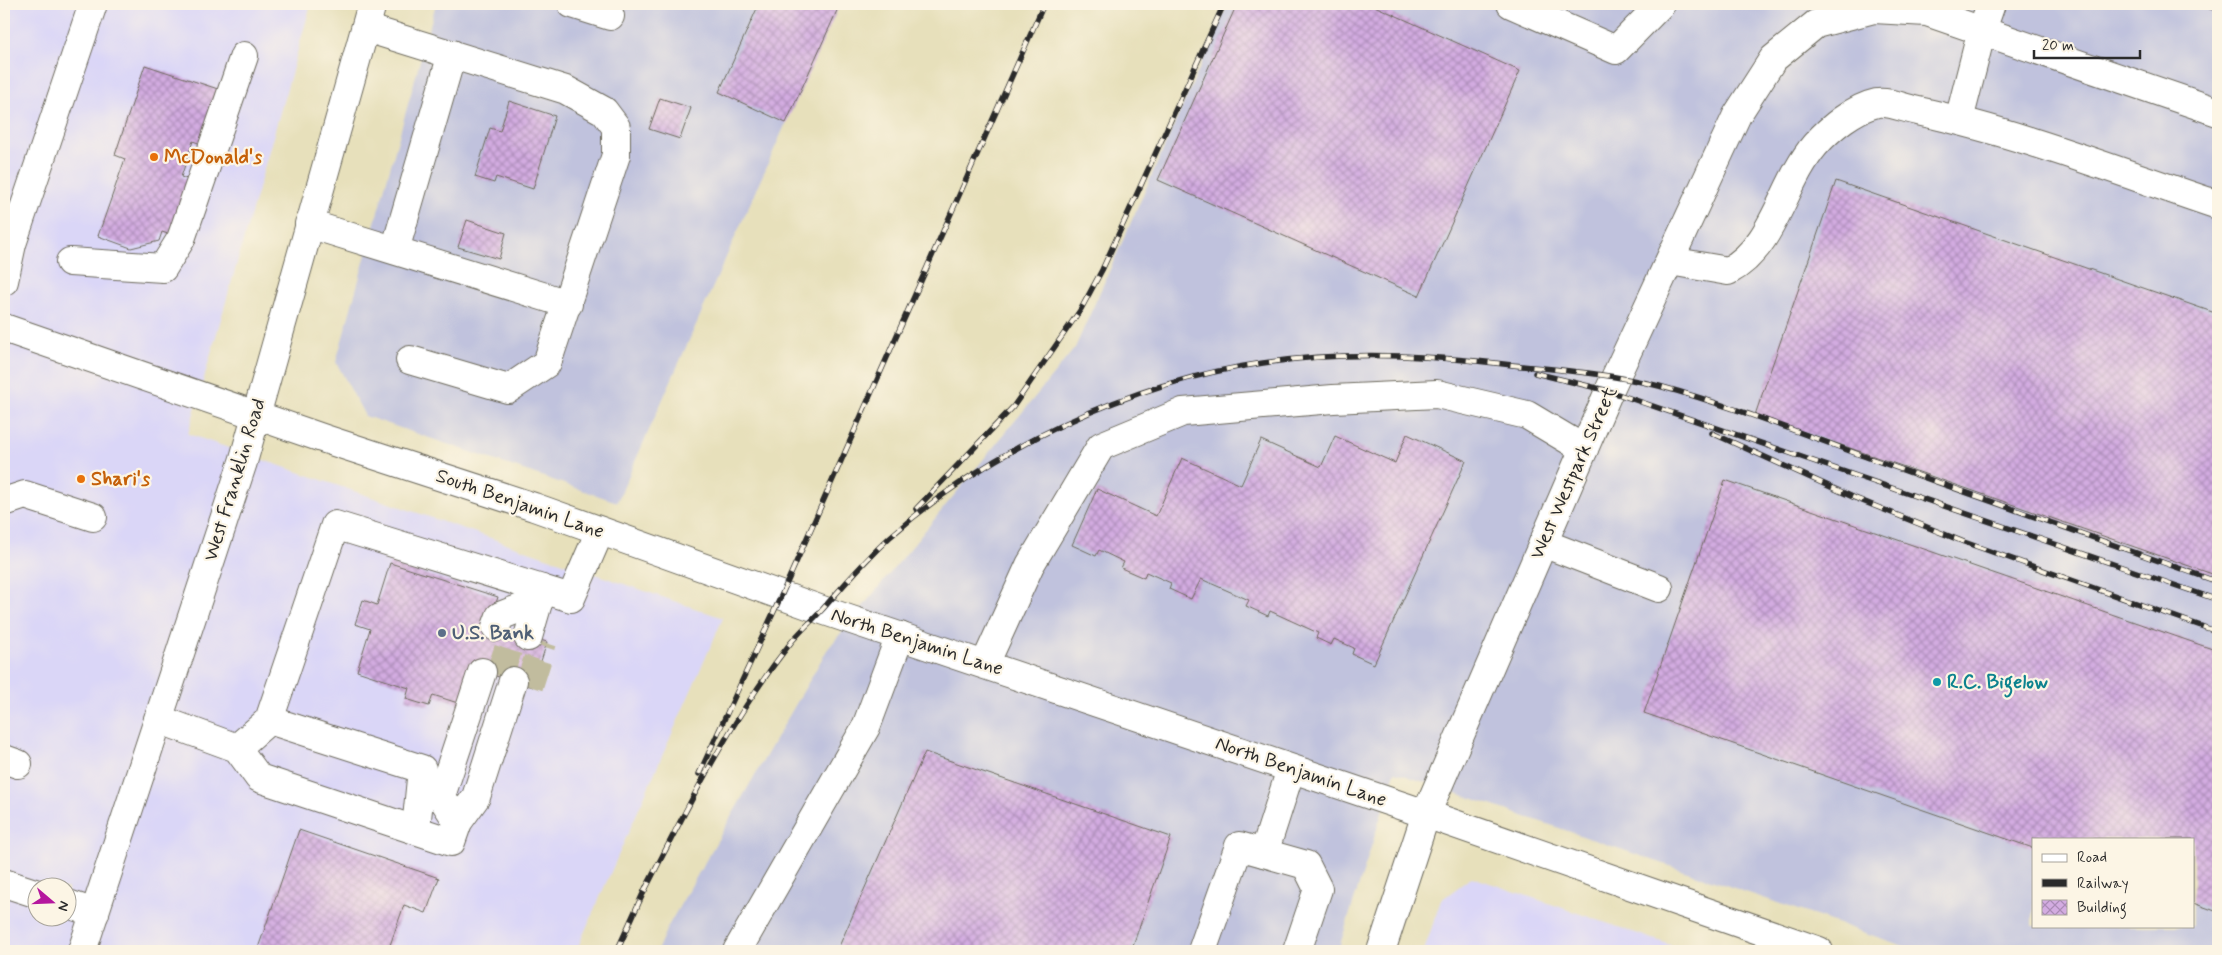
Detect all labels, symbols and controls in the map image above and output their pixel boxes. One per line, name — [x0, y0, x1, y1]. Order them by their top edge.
scale bar — [2034, 28, 2141, 60]
text: 20 m — [2042, 36, 2074, 56]
place label: McDonald's — [164, 144, 262, 171]
marker: McDonald's — [148, 151, 160, 163]
street label: West Westpark Street — [1524, 382, 1624, 564]
street label: West Franklin Road — [197, 395, 273, 565]
street label: South Benjamin Lane — [432, 463, 608, 545]
place label: Shari's — [91, 466, 150, 493]
marker: Shari's — [75, 473, 87, 485]
street label: North Benjamin Lane — [827, 601, 1007, 683]
place label: U.S. Bank — [452, 620, 534, 647]
marker: U.S. Bank — [436, 627, 448, 639]
place label: R.C. Bigelow — [1947, 669, 2048, 698]
marker: R.C. Bigelow — [1931, 676, 1943, 688]
street label: North Benjamin Lane — [1212, 730, 1390, 814]
legend — [2032, 838, 2194, 928]
text: Road — [2077, 848, 2107, 868]
text: Railway — [2077, 874, 2129, 894]
north arrow — [28, 878, 78, 928]
text: Building — [2077, 898, 2127, 919]
text: N — [53, 899, 73, 913]

